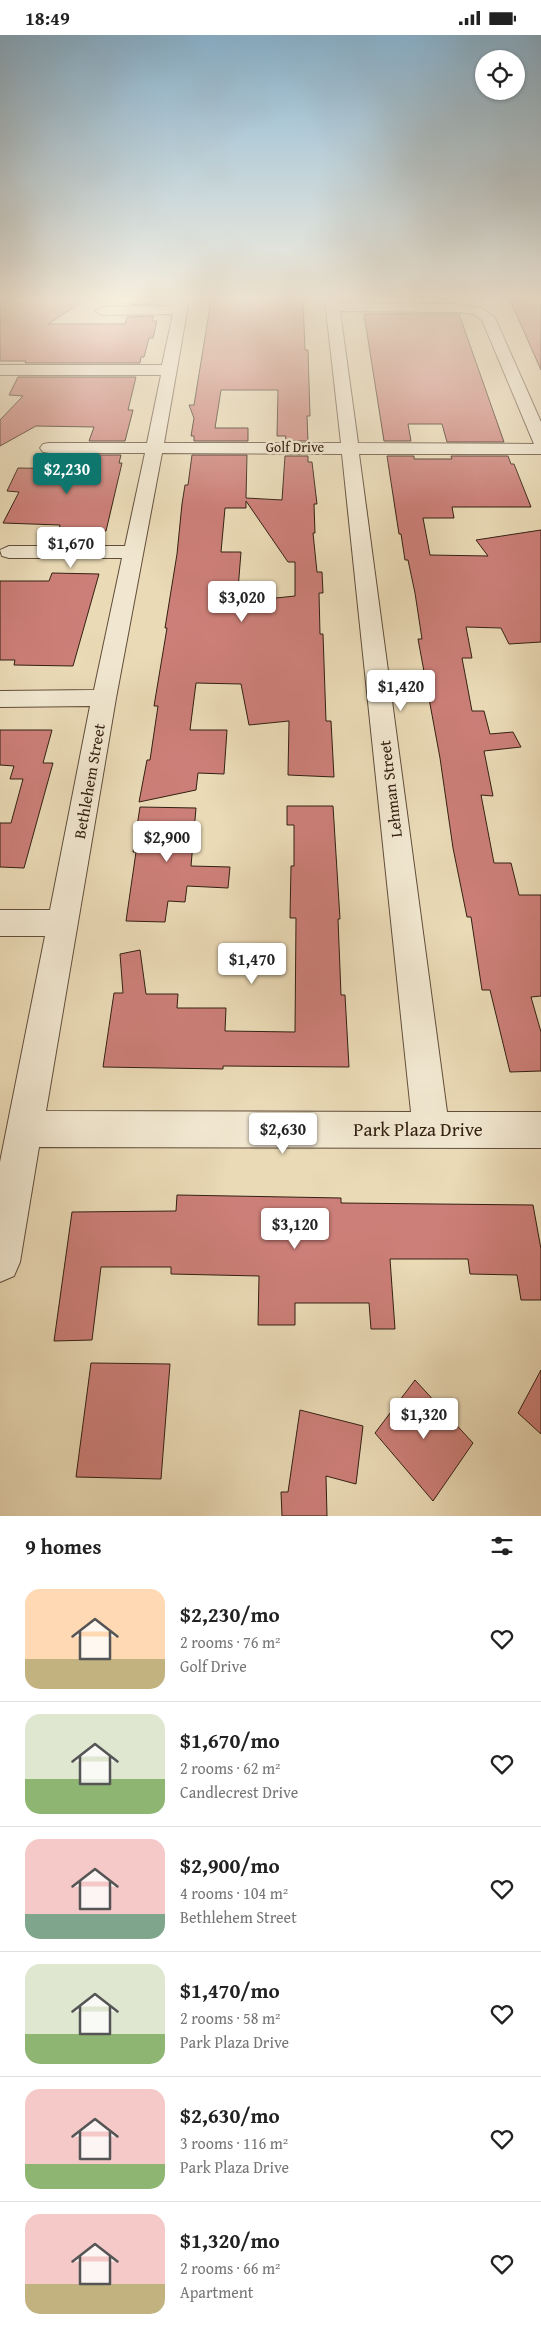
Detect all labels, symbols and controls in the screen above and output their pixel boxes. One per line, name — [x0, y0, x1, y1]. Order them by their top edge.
text: 18:49 — [25, 4, 70, 32]
map controls — [475, 50, 525, 100]
button: locate — [475, 50, 525, 100]
street label: Golf Drive — [266, 437, 325, 457]
pin: $2,230 — [26, 453, 108, 495]
text: $2,230 — [44, 457, 90, 481]
pin: $1,670 — [30, 527, 112, 569]
text: $1,670 — [48, 531, 94, 555]
pin: $3,020 — [201, 581, 283, 623]
text: $3,020 — [219, 585, 265, 609]
pin: $1,420 — [360, 669, 442, 712]
text: $1,420 — [378, 674, 424, 698]
street label: Bethlehem Street — [67, 721, 111, 841]
street label: Lehman Street — [372, 739, 408, 839]
pin: $2,900 — [126, 821, 208, 863]
text: $2,900 — [144, 825, 190, 849]
pin: $1,470 — [211, 943, 293, 985]
text: $1,470 — [229, 947, 275, 971]
pin: $2,630 — [242, 1113, 324, 1155]
street label: Park Plaza Drive — [353, 1115, 483, 1143]
text: $2,630 — [260, 1117, 306, 1141]
pin: $3,120 — [254, 1207, 336, 1250]
text: $3,120 — [272, 1212, 318, 1236]
pin: $1,320 — [383, 1397, 465, 1440]
text: $1,320 — [401, 1402, 447, 1426]
text: 9 homes — [25, 1531, 101, 1562]
icon: filters — [488, 1532, 516, 1560]
text: $2,230/mo — [180, 1599, 280, 1630]
icon: home — [65, 1609, 125, 1669]
icon: heart — [488, 1625, 516, 1653]
text: 2 rooms · 76 m² — [180, 1630, 280, 1654]
text: Golf Drive — [180, 1654, 247, 1678]
text: $1,670/mo — [180, 1725, 280, 1756]
icon: home — [65, 1734, 125, 1794]
icon: heart — [488, 1750, 516, 1778]
text: 2 rooms · 62 m² — [180, 1756, 280, 1780]
text: Candlecrest Drive — [180, 1780, 298, 1804]
text: $2,900/mo — [180, 1850, 280, 1881]
icon: home — [65, 1859, 125, 1919]
icon: heart — [488, 1875, 516, 1903]
text: 4 rooms · 104 m² — [180, 1881, 288, 1905]
text: Bethlehem Street — [180, 1905, 297, 1929]
text: $1,470/mo — [180, 1975, 280, 2006]
icon: home — [65, 1984, 125, 2044]
icon: heart — [488, 2000, 516, 2028]
text: 2 rooms · 58 m² — [180, 2006, 280, 2030]
text: Park Plaza Drive — [180, 2030, 289, 2054]
text: $2,630/mo — [180, 2100, 280, 2131]
icon: home — [65, 2109, 125, 2169]
icon: heart — [488, 2125, 516, 2153]
text: 3 rooms · 116 m² — [180, 2131, 288, 2155]
text: Park Plaza Drive — [180, 2155, 289, 2179]
text: $1,320/mo — [180, 2225, 280, 2256]
icon: home — [65, 2234, 125, 2294]
icon: heart — [488, 2250, 516, 2278]
text: 2 rooms · 66 m² — [180, 2256, 280, 2280]
text: Apartment — [180, 2280, 253, 2304]

